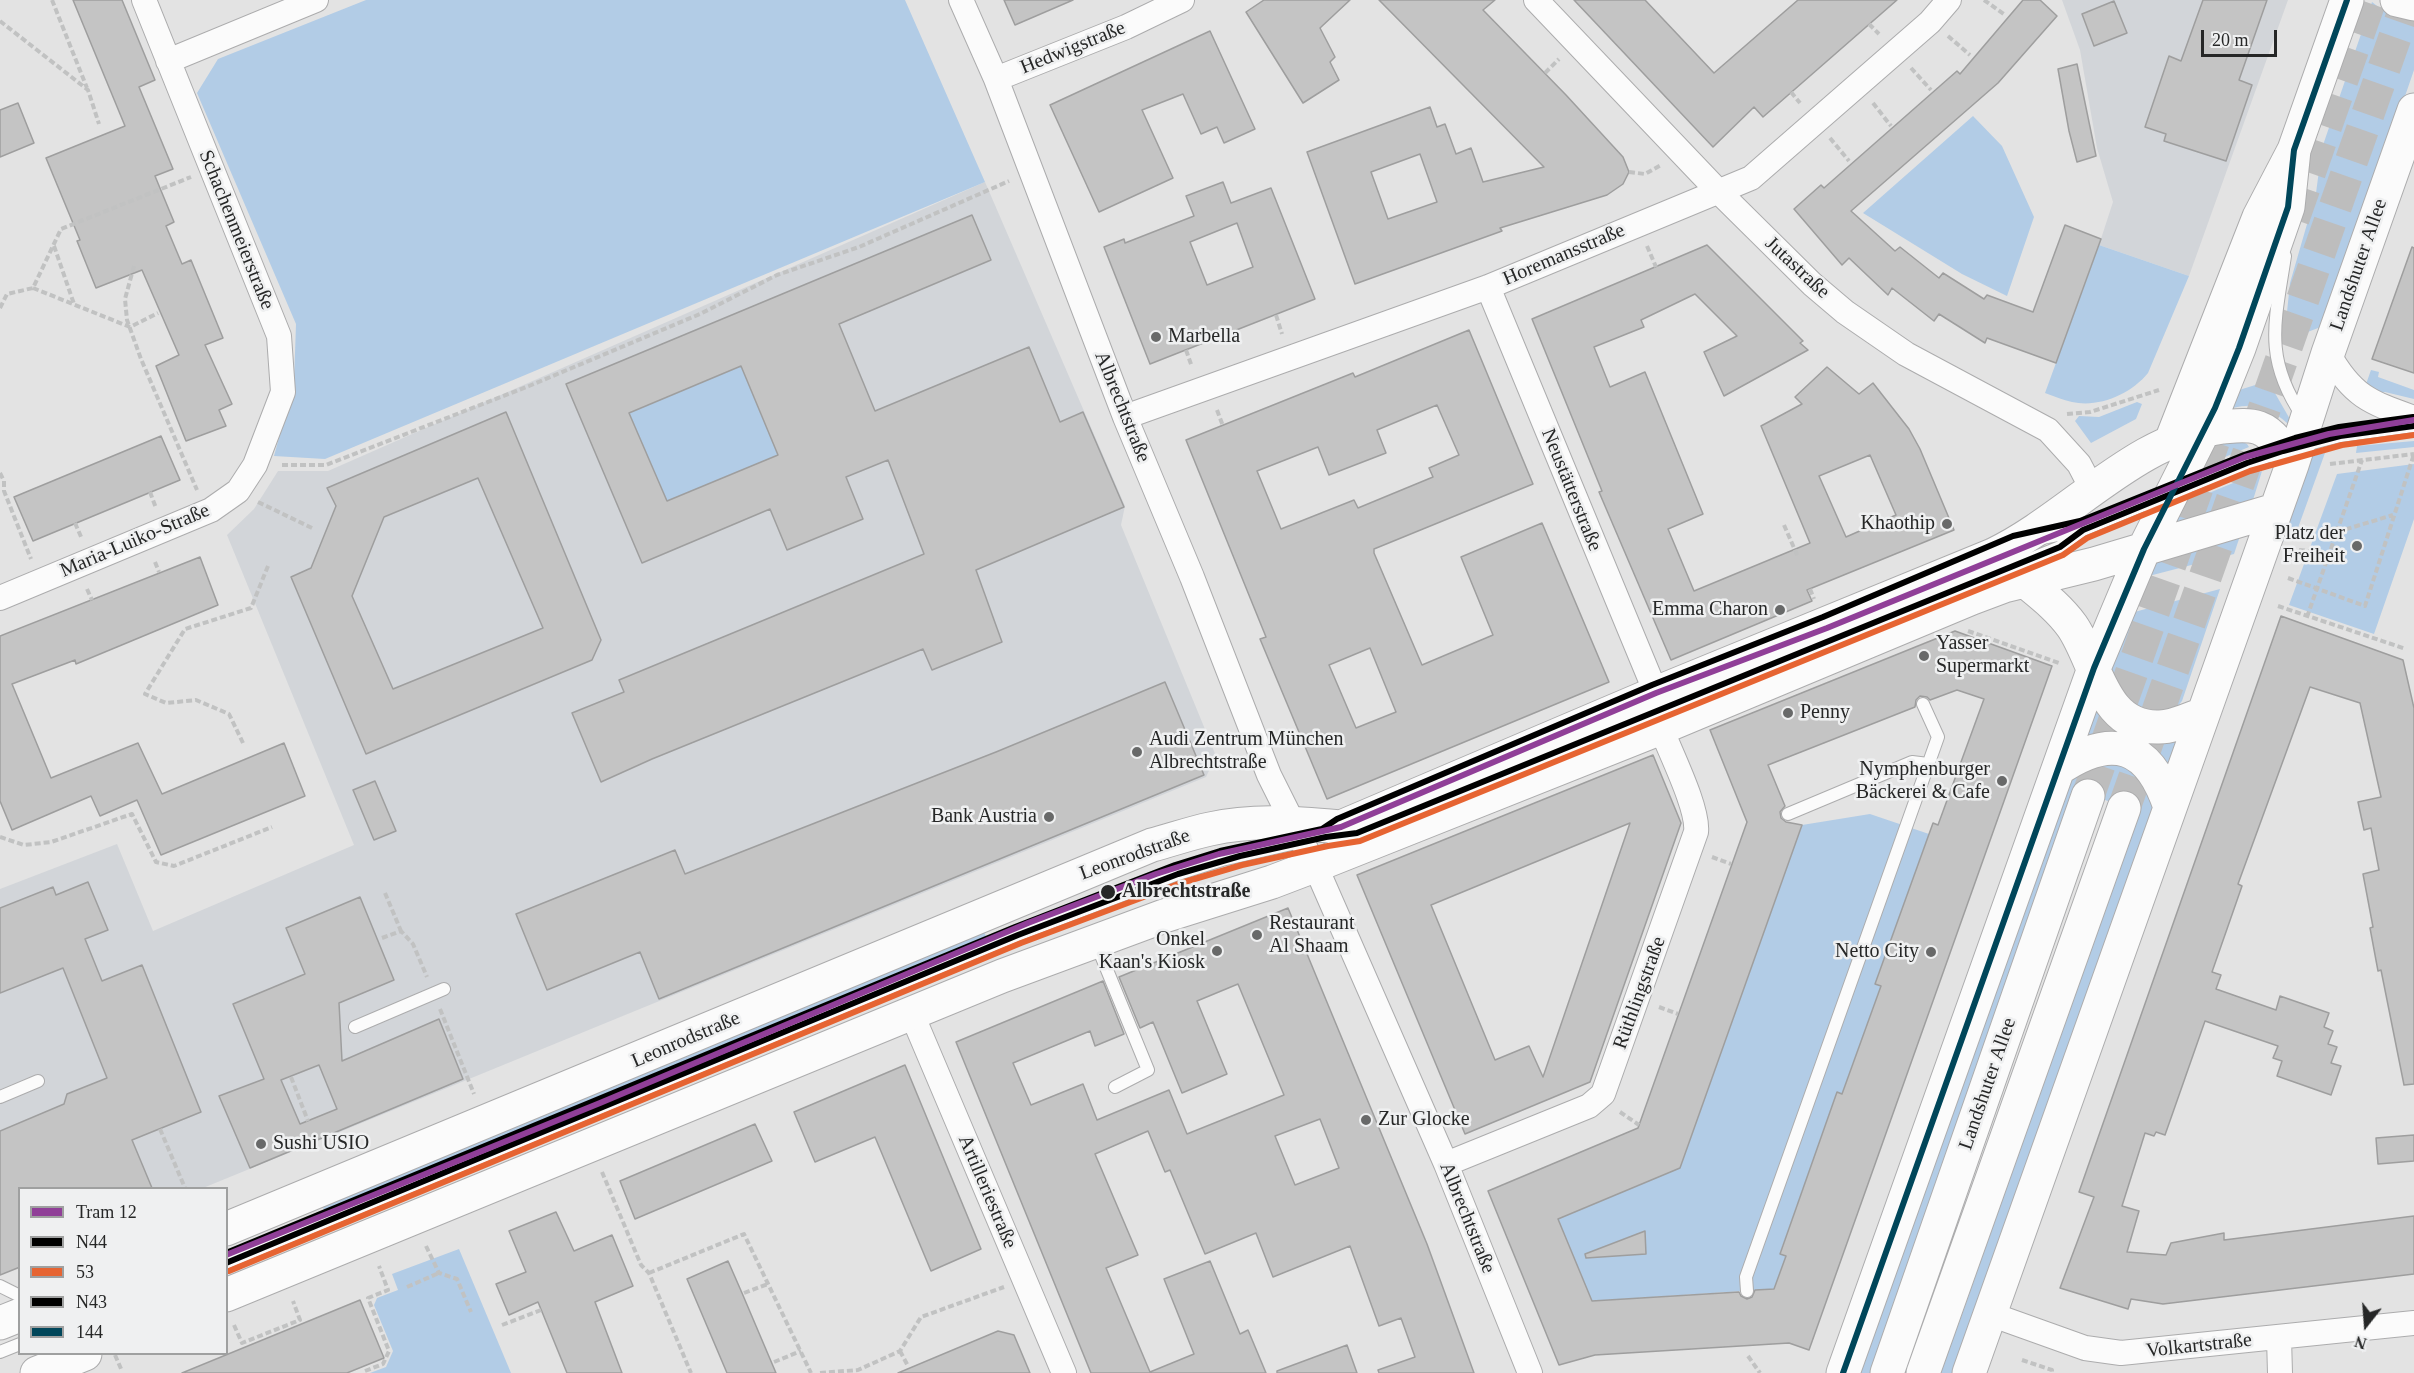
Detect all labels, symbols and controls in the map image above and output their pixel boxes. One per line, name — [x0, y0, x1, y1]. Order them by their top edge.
street label: Hedwigstraße — [1017, 16, 1129, 80]
scale bar — [2204, 18, 2280, 56]
text: 20 m — [2212, 30, 2249, 50]
street label: Schachenmeierstraße — [193, 147, 279, 313]
street label: Landshuter Allee — [2325, 196, 2393, 334]
street label: Horemansstraße — [1500, 219, 1628, 291]
street label: Jutastraße — [1760, 232, 1834, 304]
place label: Marbella — [1168, 325, 1240, 349]
marker: Marbella — [1149, 330, 1163, 344]
street label: Albrechtstraße — [1089, 348, 1155, 466]
street label: Neustätterstraße — [1536, 425, 1606, 555]
street label: Maria-Luiko-Straße — [57, 499, 213, 583]
place label: Khaothip — [1861, 512, 1935, 536]
marker: Khaothip — [1940, 517, 1954, 531]
place label: Platz der Freiheit — [2274, 522, 2345, 569]
marker: Platz der Freiheit — [2350, 539, 2364, 553]
place label: Emma Charon — [1652, 598, 1768, 622]
marker: Emma Charon — [1773, 603, 1787, 617]
place label: Yasser Supermarkt — [1936, 632, 2029, 679]
marker: Yasser Supermarkt — [1917, 649, 1931, 663]
place label: Penny — [1800, 701, 1850, 725]
marker: Penny — [1781, 706, 1795, 720]
place label: Audi Zentrum München Albrechtstraße — [1149, 728, 1343, 775]
marker: Audi Zentrum München Albrechtstraße — [1130, 745, 1144, 759]
place label: Nymphenburger Bäckerei & Cafe — [1856, 758, 1990, 805]
marker: Nymphenburger Bäckerei & Cafe — [1995, 774, 2009, 788]
place label: Bank Austria — [931, 805, 1037, 829]
marker: Bank Austria — [1042, 810, 1056, 824]
street label: Leonrodstraße — [1077, 824, 1193, 886]
place label: Albrechtstraße — [1122, 880, 1250, 904]
marker: Albrechtstraße — [1099, 883, 1117, 901]
place label: Restaurant Al Shaam — [1269, 912, 1355, 959]
place label: Onkel Kaan's Kiosk — [1099, 928, 1205, 975]
marker: Restaurant Al Shaam — [1250, 928, 1264, 942]
street label: Rüthlingstraße — [1609, 934, 1671, 1052]
place label: Netto City — [1835, 940, 1919, 964]
marker: Onkel Kaan's Kiosk — [1210, 944, 1224, 958]
marker: Netto City — [1924, 945, 1938, 959]
street label: Leonrodstraße — [628, 1006, 744, 1074]
street label: Landshuter Allee — [1954, 1015, 2022, 1153]
place label: Zur Glocke — [1378, 1108, 1470, 1132]
marker: Zur Glocke — [1359, 1113, 1373, 1127]
place label: Sushi USIO — [273, 1132, 369, 1156]
street label: Artilleriestraße — [952, 1132, 1022, 1252]
marker: Sushi USIO — [254, 1137, 268, 1151]
street label: Albrechtstraße — [1434, 1159, 1500, 1277]
legend — [18, 1187, 228, 1355]
text: Tram 12 — [76, 1202, 137, 1222]
text: N44 — [76, 1232, 107, 1252]
text: 53 — [76, 1262, 94, 1282]
text: N43 — [76, 1292, 107, 1312]
north arrow — [2336, 1295, 2396, 1355]
text: 144 — [76, 1322, 103, 1342]
street label: Volkartstraße — [2145, 1329, 2253, 1363]
text: N — [2353, 1333, 2369, 1353]

